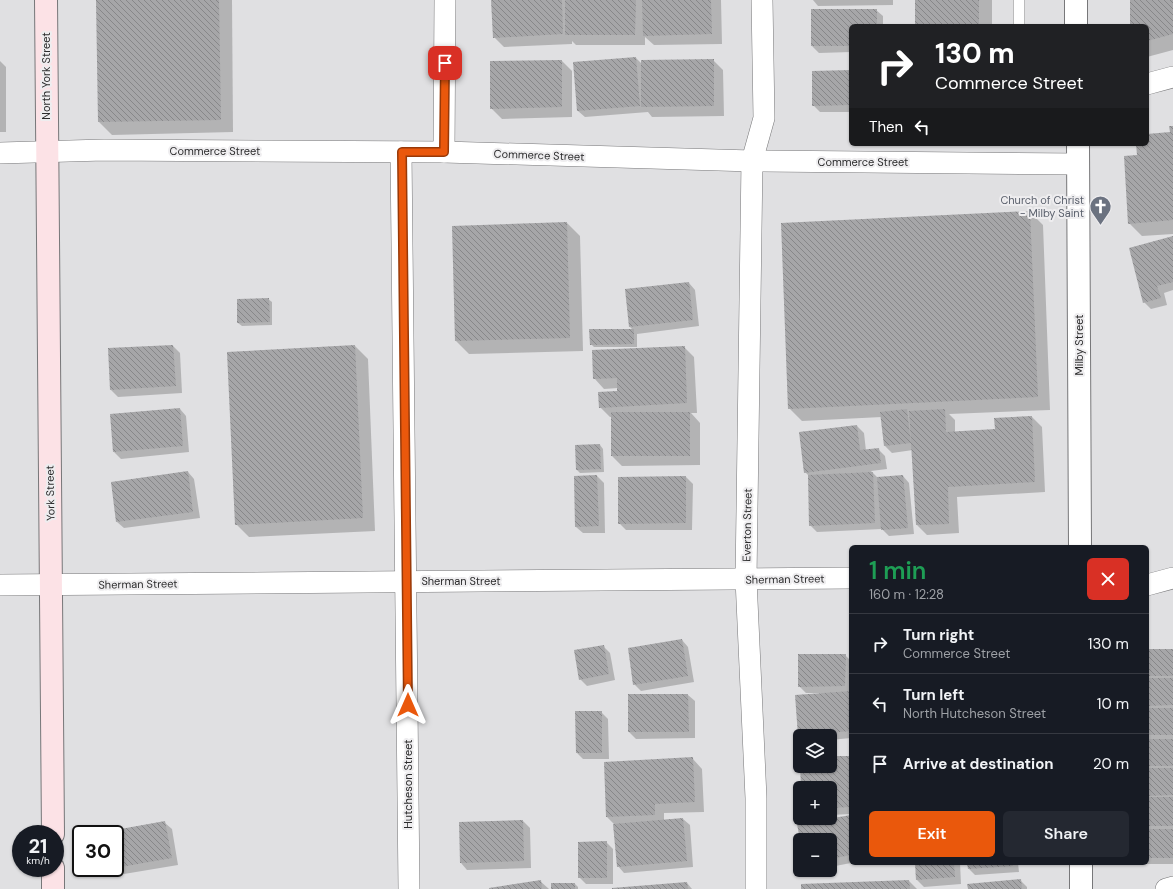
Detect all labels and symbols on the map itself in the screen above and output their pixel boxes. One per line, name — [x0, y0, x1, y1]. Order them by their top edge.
street label: North York Street — [39, 32, 53, 120]
pin — [428, 46, 462, 80]
street label: Commerce Street — [170, 144, 260, 158]
street label: Commerce Street — [493, 146, 585, 164]
street label: Commerce Street — [818, 155, 908, 169]
place label: Church of Christ - Milby Saint — [1000, 193, 1084, 220]
church icon: Church of Christ - Milby Saint — [1087, 193, 1113, 226]
street label: Milby Street — [1072, 314, 1086, 376]
street label: York Street — [43, 465, 57, 521]
street label: Everton Street — [739, 488, 755, 562]
street label: Sherman Street — [745, 571, 825, 587]
street label: Sherman Street — [421, 574, 501, 588]
street label: Sherman Street — [98, 576, 178, 592]
position arrow — [387, 684, 429, 726]
street label: Hutcheson Street — [401, 739, 415, 829]
speed limit sign: 30 — [72, 825, 124, 877]

